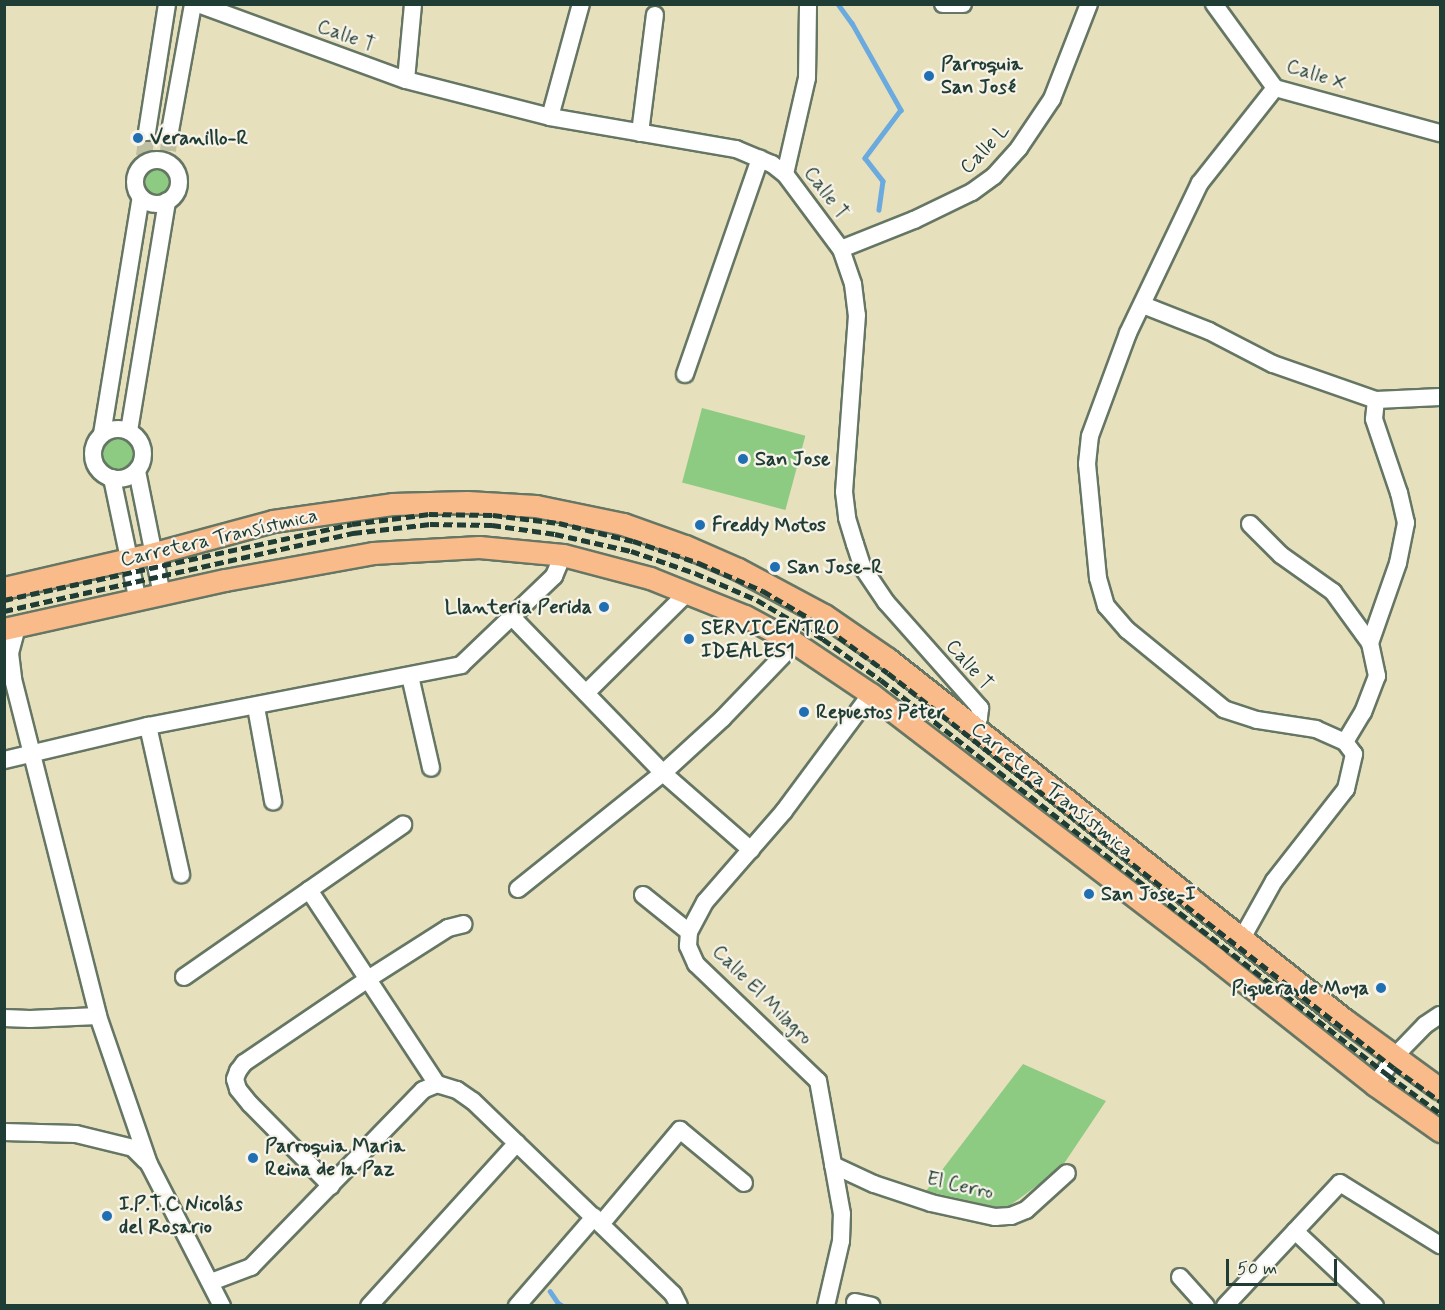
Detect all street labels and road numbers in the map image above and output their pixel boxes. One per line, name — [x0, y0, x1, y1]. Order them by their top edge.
street label: Calle T — [314, 14, 378, 58]
street label: Calle X — [1283, 54, 1349, 96]
street label: Calle L — [955, 119, 1015, 179]
street label: Calle T — [798, 162, 854, 224]
street label: Carretera Transístmica — [116, 503, 322, 573]
street label: Calle T — [940, 634, 998, 696]
street label: Carretera Transístmica — [964, 716, 1140, 864]
street label: Calle El Milagro — [706, 939, 818, 1051]
street label: El Cerro — [923, 1166, 997, 1206]

